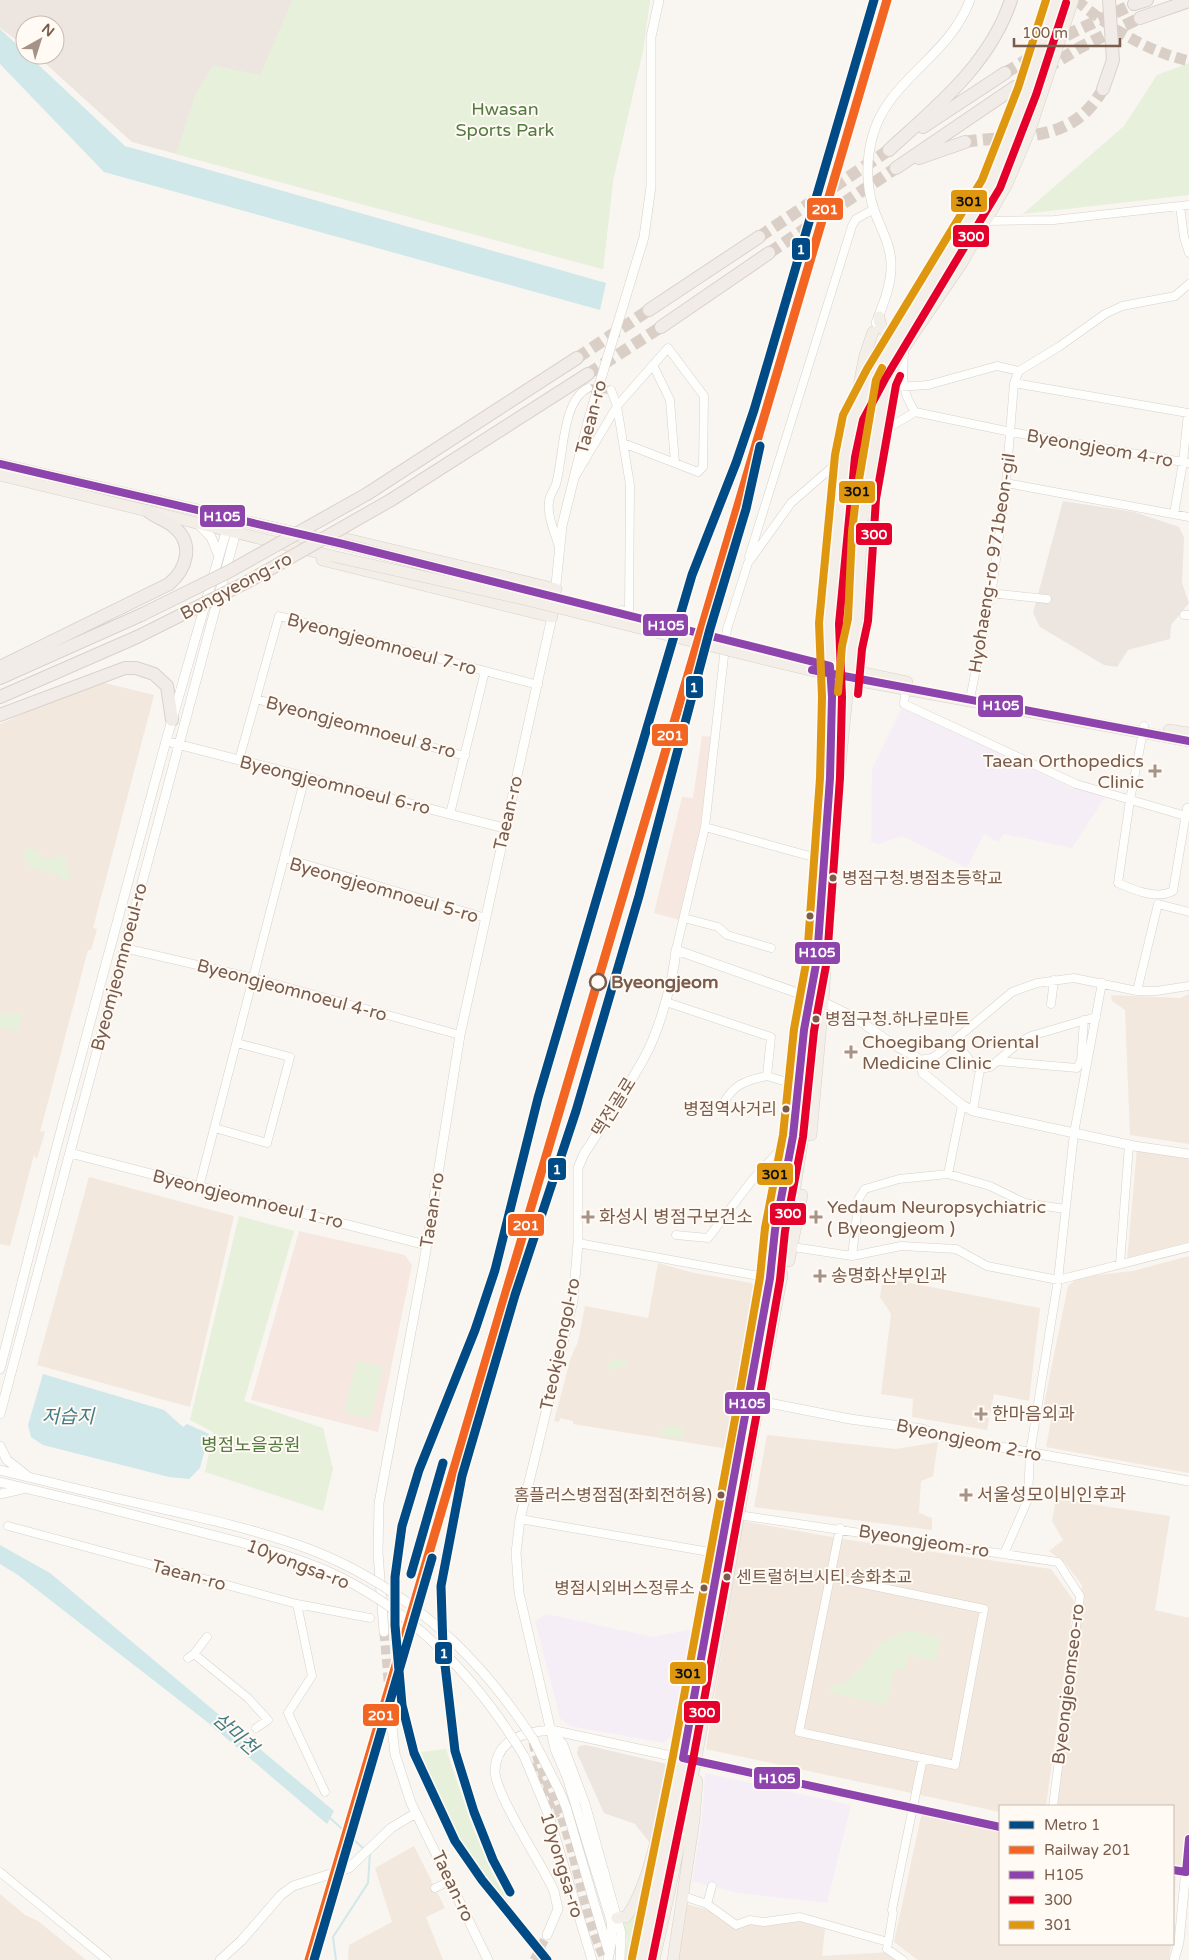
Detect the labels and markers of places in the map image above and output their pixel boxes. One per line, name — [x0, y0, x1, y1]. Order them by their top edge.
place label: Taean Orthopedics Clinic — [983, 750, 1144, 793]
marker: Taean Orthopedics Clinic — [1148, 764, 1162, 778]
place label: 병점구청.병점초등학교 — [842, 868, 1003, 889]
marker: 병점구청.병점초등학교 — [828, 873, 838, 883]
unlabelled marker — [805, 911, 815, 921]
place label: Byeongjeom — [611, 971, 718, 993]
marker: Byeongjeom — [589, 973, 607, 991]
place label: 병점구청.하나로마트 — [825, 1009, 970, 1030]
marker: 병점구청.하나로마트 — [811, 1014, 821, 1024]
place label: Choegibang Oriental Medicine Clinic — [862, 1031, 1039, 1074]
marker: Choegibang Oriental Medicine Clinic — [844, 1045, 858, 1059]
place label: 병점역사거리 — [683, 1099, 777, 1120]
marker: 병점역사거리 — [781, 1104, 791, 1114]
place label: Yedaum Neuropsychiatric ( Byeongjeom ) — [827, 1196, 1046, 1239]
place label: 화성시 병점구보건소 — [599, 1206, 753, 1228]
marker: 화성시 병점구보건소 — [581, 1210, 595, 1224]
marker: Yedaum Neuropsychiatric ( Byeongjeom ) — [809, 1210, 823, 1224]
place label: 송명화산부인과 — [831, 1265, 947, 1287]
marker: 송명화산부인과 — [813, 1269, 827, 1283]
place label: 한마음외과 — [992, 1403, 1075, 1425]
marker: 한마음외과 — [974, 1407, 988, 1421]
place label: 서울성모이비인후과 — [977, 1484, 1126, 1506]
place label: 홈플러스병점점(좌회전허용) — [514, 1485, 712, 1506]
marker: 서울성모이비인후과 — [959, 1488, 973, 1502]
marker: 홈플러스병점점(좌회전허용) — [716, 1490, 726, 1500]
place label: 센트럴허브시티.송화초교 — [736, 1567, 912, 1588]
marker: 센트럴허브시티.송화초교 — [722, 1572, 732, 1582]
place label: 병점시외버스정류소 — [554, 1578, 695, 1599]
marker: 병점시외버스정류소 — [699, 1583, 709, 1593]

